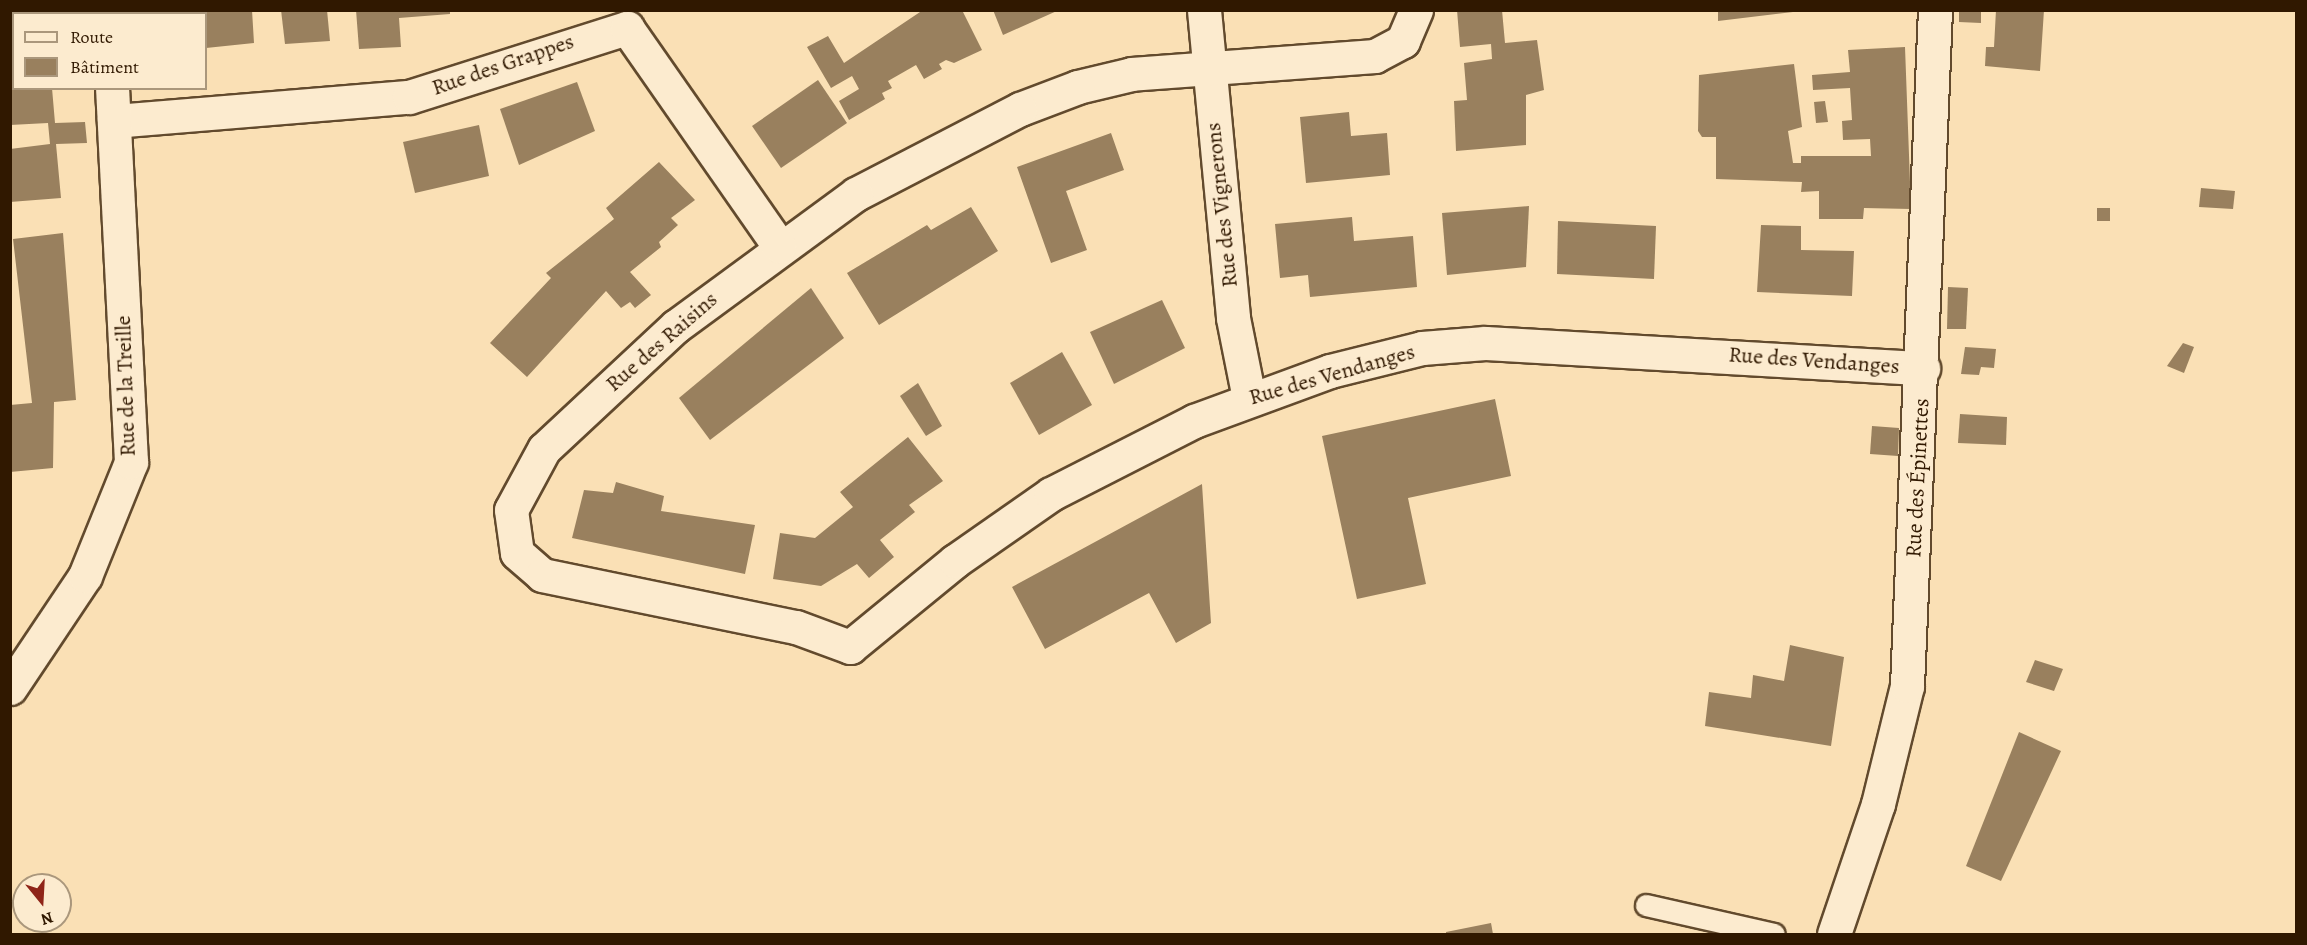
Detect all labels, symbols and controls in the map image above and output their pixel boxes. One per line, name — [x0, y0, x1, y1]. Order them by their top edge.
legend — [12, 12, 207, 90]
text: Route — [70, 25, 113, 49]
street label: Rue des Grappes — [429, 28, 577, 102]
text: Bâtiment — [70, 55, 139, 79]
street label: Rue des Vignerons — [1200, 121, 1244, 289]
street label: Rue des Raisins — [601, 286, 723, 398]
street label: Rue de la Treille — [110, 315, 142, 457]
street label: Rue des Vendanges — [1246, 339, 1418, 411]
street label: Rue des Vendanges — [1728, 342, 1900, 380]
street label: Rue des Épinettes — [1901, 398, 1935, 558]
north arrow — [12, 873, 72, 933]
text: N — [38, 906, 56, 930]

